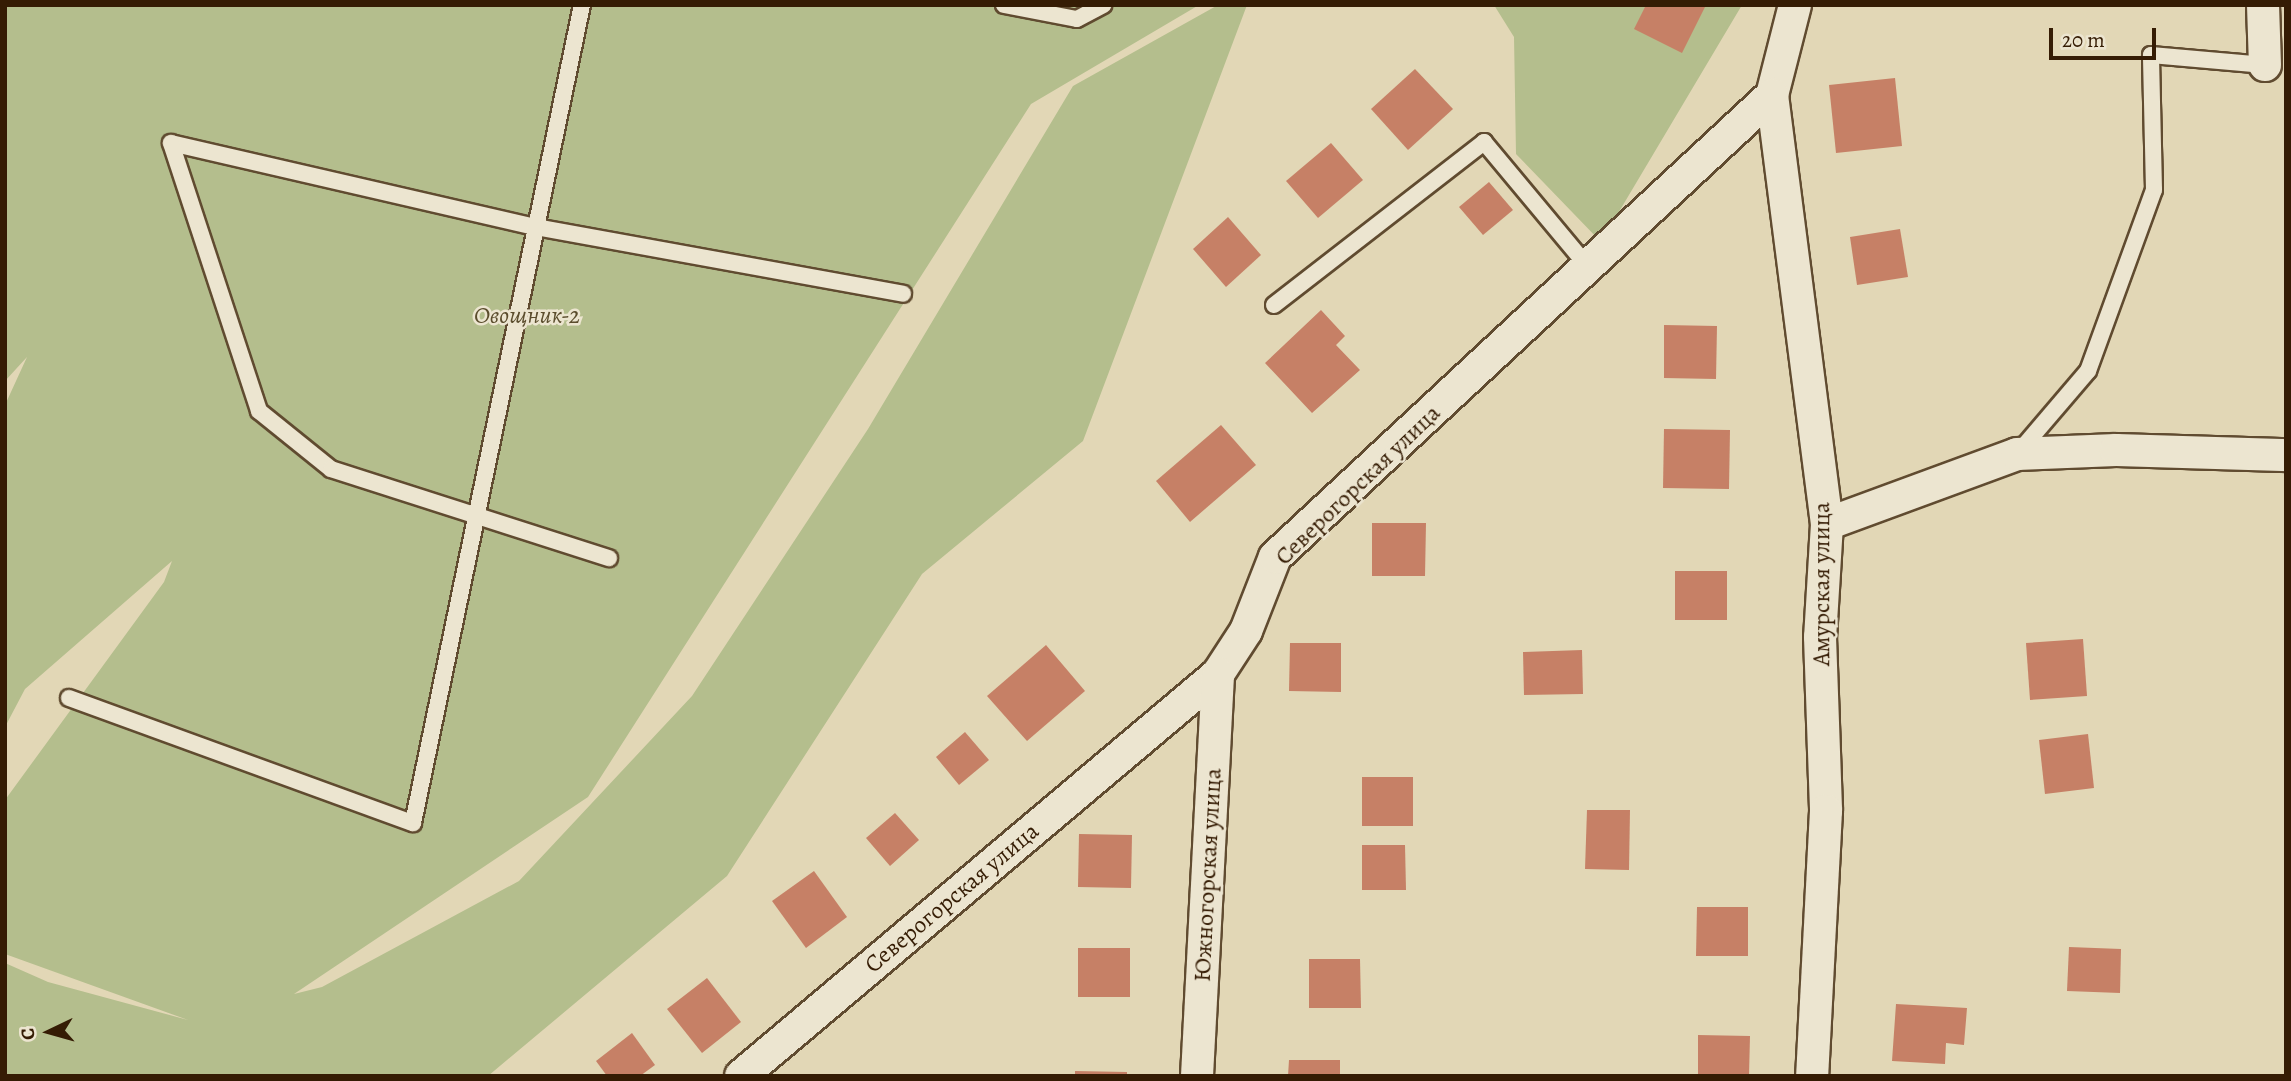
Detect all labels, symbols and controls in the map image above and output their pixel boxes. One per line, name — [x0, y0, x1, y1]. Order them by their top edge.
scale bar — [2053, 14, 2160, 58]
text: 20 m — [2062, 26, 2105, 54]
park label: Овощник-2 — [474, 302, 580, 330]
street label: Северогорская улица — [1269, 399, 1447, 571]
street label: Амурская улица — [1808, 502, 1836, 666]
street label: Южногорская улица — [1188, 767, 1228, 983]
street label: Северогорская улица — [859, 817, 1045, 979]
north arrow — [14, 997, 84, 1067]
text: С — [15, 1027, 42, 1041]

